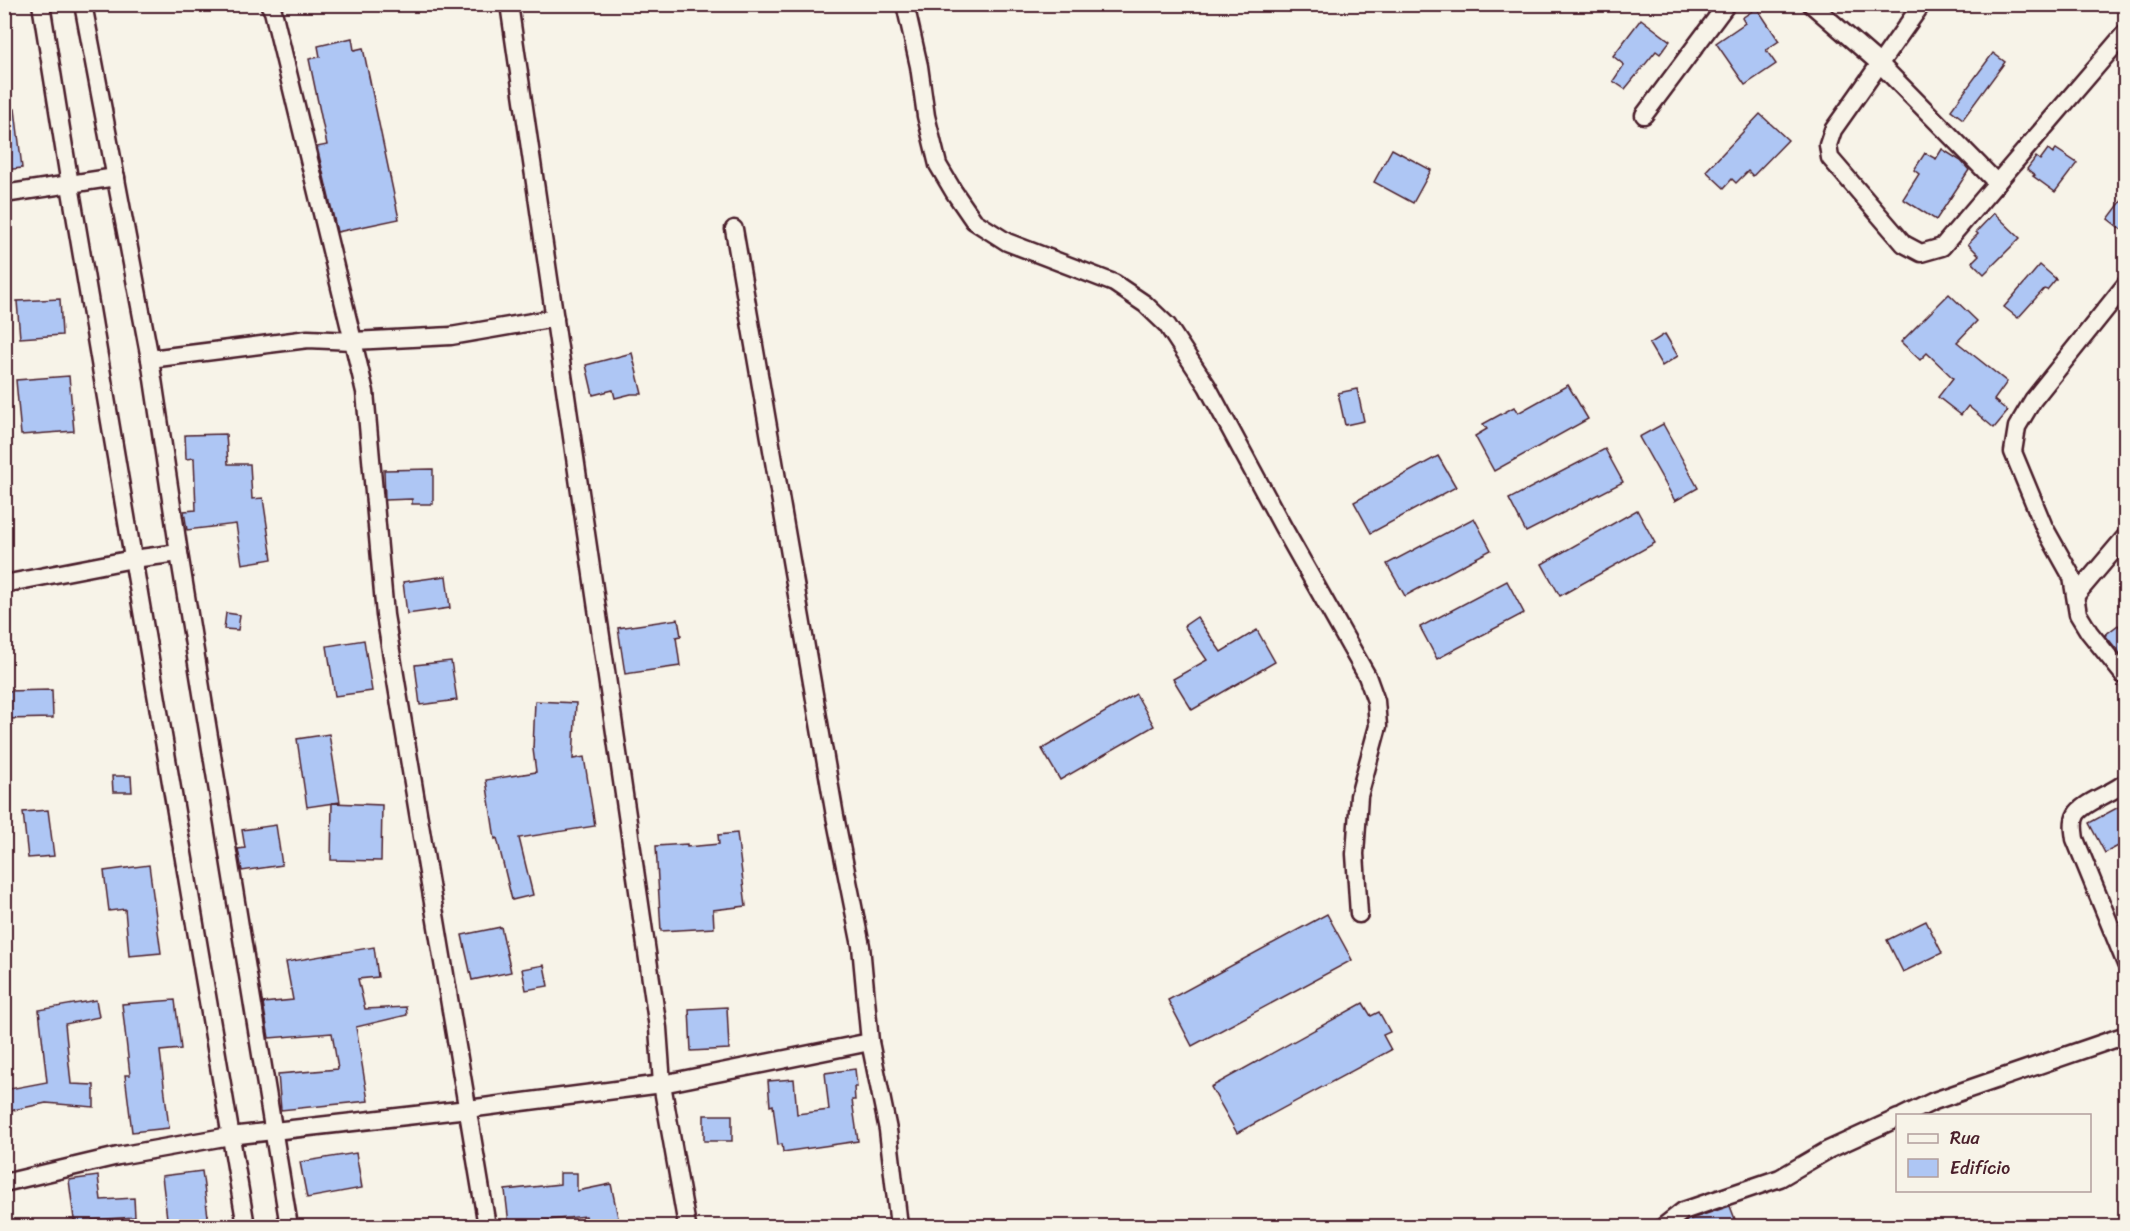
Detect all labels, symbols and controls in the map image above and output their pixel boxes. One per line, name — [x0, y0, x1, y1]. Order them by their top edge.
legend — [1896, 1114, 2091, 1192]
text: Rua — [1950, 1122, 1981, 1154]
text: Edifício — [1950, 1152, 2010, 1184]

